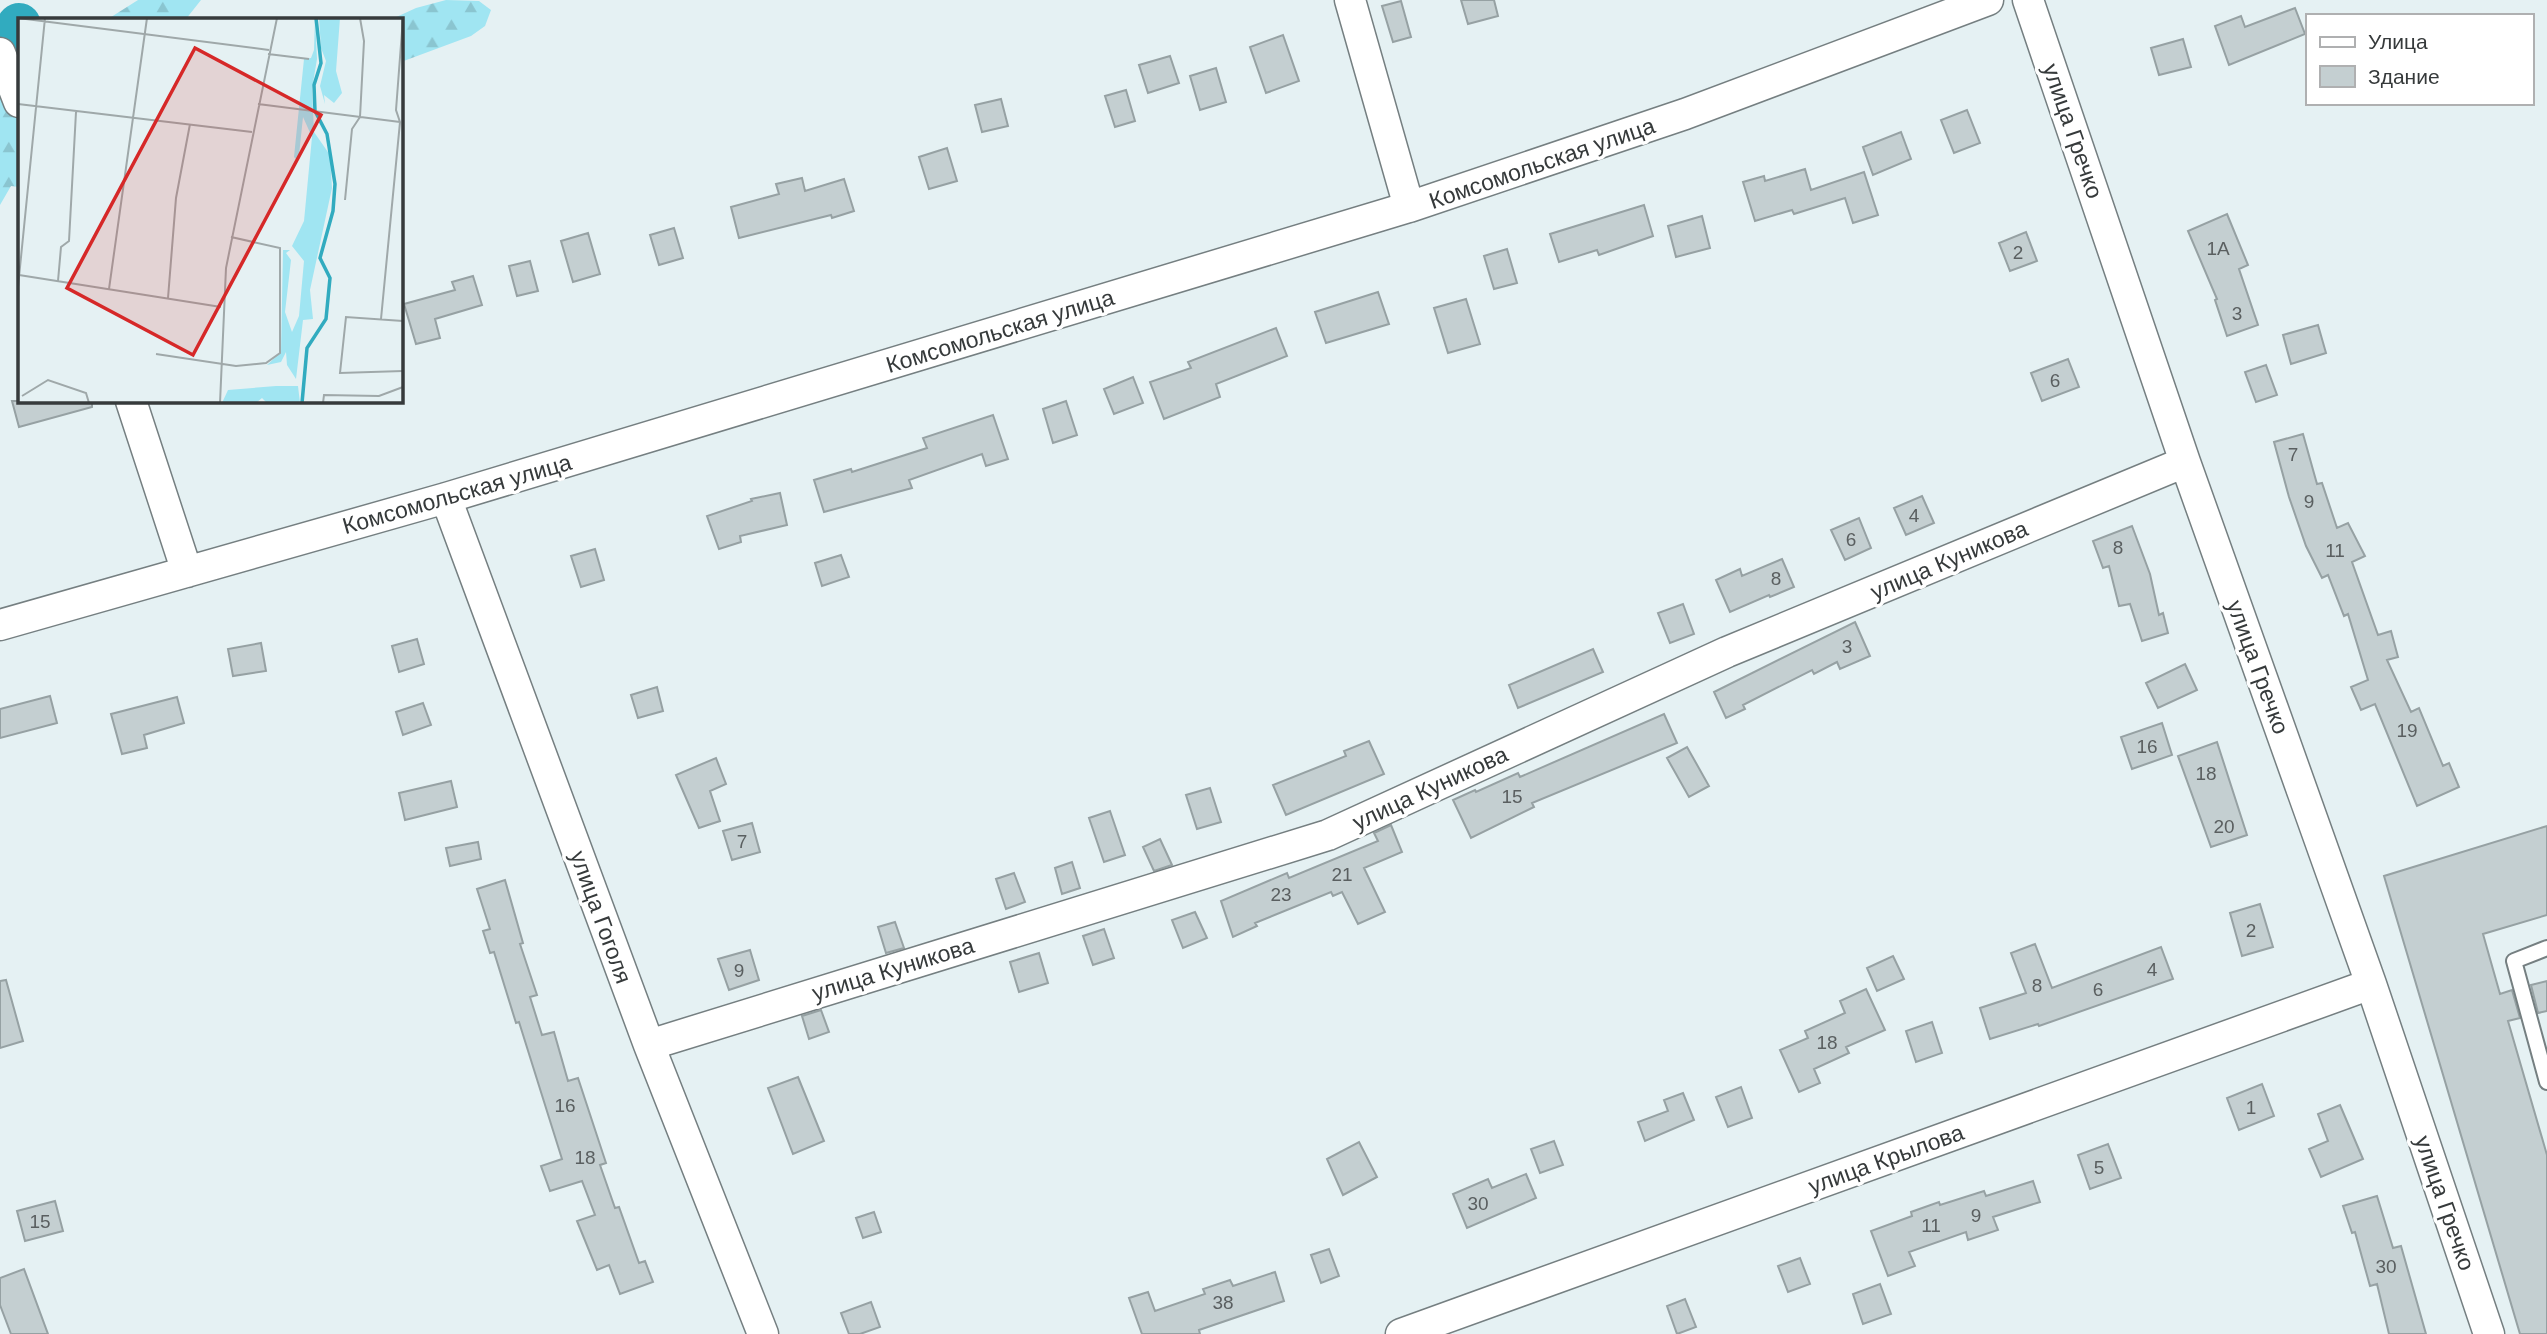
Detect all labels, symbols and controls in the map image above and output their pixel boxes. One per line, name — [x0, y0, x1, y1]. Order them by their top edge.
legend — [2306, 14, 2533, 105]
inset map — [18, 18, 402, 402]
text: Улица — [2368, 30, 2428, 53]
street label: улица Гречко — [2038, 60, 2108, 202]
text: Здание — [2368, 65, 2440, 88]
street label: Комсомольская улица — [1426, 112, 1658, 214]
house number: 1А — [2206, 238, 2230, 259]
house number: 2 — [2013, 242, 2023, 263]
street label: Комсомольская улица — [883, 284, 1117, 378]
house number: 3 — [2232, 303, 2242, 324]
house number: 6 — [2050, 370, 2060, 391]
house number: 7 — [2288, 444, 2298, 465]
street label: Комсомольская улица — [340, 449, 575, 539]
house number: 9 — [2304, 491, 2314, 512]
house number: 4 — [1909, 505, 1920, 526]
street label: улица Куникова — [1867, 515, 2032, 605]
house number: 6 — [1846, 529, 1856, 550]
house number: 8 — [2113, 537, 2123, 558]
house number: 11 — [2325, 540, 2345, 561]
house number: 8 — [1771, 568, 1781, 589]
street label: улица Гречко — [2222, 596, 2294, 738]
house number: 3 — [1842, 636, 1852, 657]
house number: 19 — [2396, 720, 2418, 741]
house number: 16 — [2136, 736, 2158, 757]
street label: улица Куникова — [1348, 741, 1512, 835]
house number: 18 — [2195, 763, 2217, 784]
house number: 15 — [1501, 786, 1523, 807]
house number: 20 — [2213, 816, 2235, 837]
house number: 7 — [737, 831, 747, 852]
street label: улица Гоголя — [565, 847, 637, 987]
house number: 21 — [1331, 864, 1353, 885]
house number: 23 — [1270, 884, 1292, 905]
house number: 2 — [2246, 920, 2256, 941]
street label: улица Куникова — [809, 932, 977, 1006]
house number: 4 — [2147, 959, 2158, 980]
house number: 9 — [734, 960, 744, 981]
house number: 8 — [2032, 975, 2042, 996]
house number: 6 — [2093, 979, 2103, 1000]
house number: 18 — [1816, 1032, 1838, 1053]
house number: 16 — [554, 1095, 576, 1116]
house number: 1 — [2246, 1097, 2256, 1118]
street label: улица Крылова — [1805, 1119, 1967, 1199]
street label: улица Гречко — [2410, 1132, 2480, 1274]
house number: 18 — [574, 1147, 596, 1168]
house number: 5 — [2094, 1157, 2104, 1178]
house number: 30 — [1467, 1193, 1489, 1214]
house number: 9 — [1971, 1205, 1981, 1226]
house number: 15 — [29, 1211, 51, 1232]
house number: 11 — [1921, 1215, 1941, 1236]
house number: 30 — [2375, 1256, 2397, 1277]
house number: 38 — [1212, 1292, 1234, 1313]

